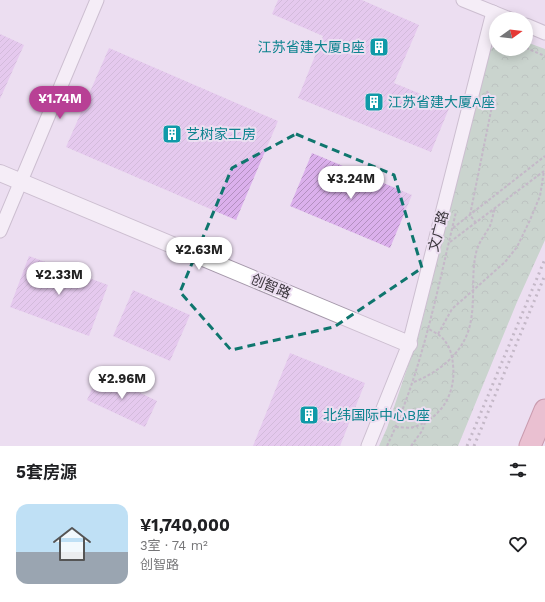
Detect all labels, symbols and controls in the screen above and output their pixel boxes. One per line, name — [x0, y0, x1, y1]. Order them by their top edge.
north arrow — [489, 12, 533, 56]
map controls — [489, 12, 533, 56]
building icon: 江苏省建大厦B座 — [368, 36, 390, 58]
place label: 江苏省建大厦B座 — [258, 39, 365, 55]
pin: ¥1.74M — [27, 86, 93, 120]
text: ¥1.74M — [38, 91, 82, 106]
building icon: 江苏省建大厦A座 — [363, 91, 385, 113]
place label: 江苏省建大厦A座 — [388, 94, 495, 110]
building icon: 艺树家工房 — [161, 123, 183, 145]
place label: 艺树家工房 — [186, 126, 256, 142]
pin: ¥3.24M — [318, 166, 384, 200]
text: ¥3.24M — [327, 171, 375, 186]
street label: 文广路 — [425, 209, 451, 253]
pin: ¥2.63M — [166, 237, 232, 271]
text: ¥2.63M — [175, 242, 223, 257]
pin: ¥2.33M — [26, 262, 92, 296]
text: ¥2.33M — [35, 267, 83, 282]
street label: 创智路 — [249, 270, 293, 302]
pin: ¥2.96M — [89, 366, 155, 400]
text: ¥2.96M — [98, 371, 146, 386]
building icon: 北纬国际中心B座 — [298, 404, 320, 426]
place label: 北纬国际中心B座 — [323, 407, 430, 423]
icon: filters — [507, 459, 529, 481]
text: 5套房源 — [16, 462, 77, 482]
text: ¥1,740,000 — [140, 515, 230, 535]
icon: home — [48, 520, 96, 568]
icon: heart — [507, 533, 529, 555]
text: 3室 · 74 m² — [140, 538, 208, 553]
text: 创智路 — [140, 557, 179, 572]

